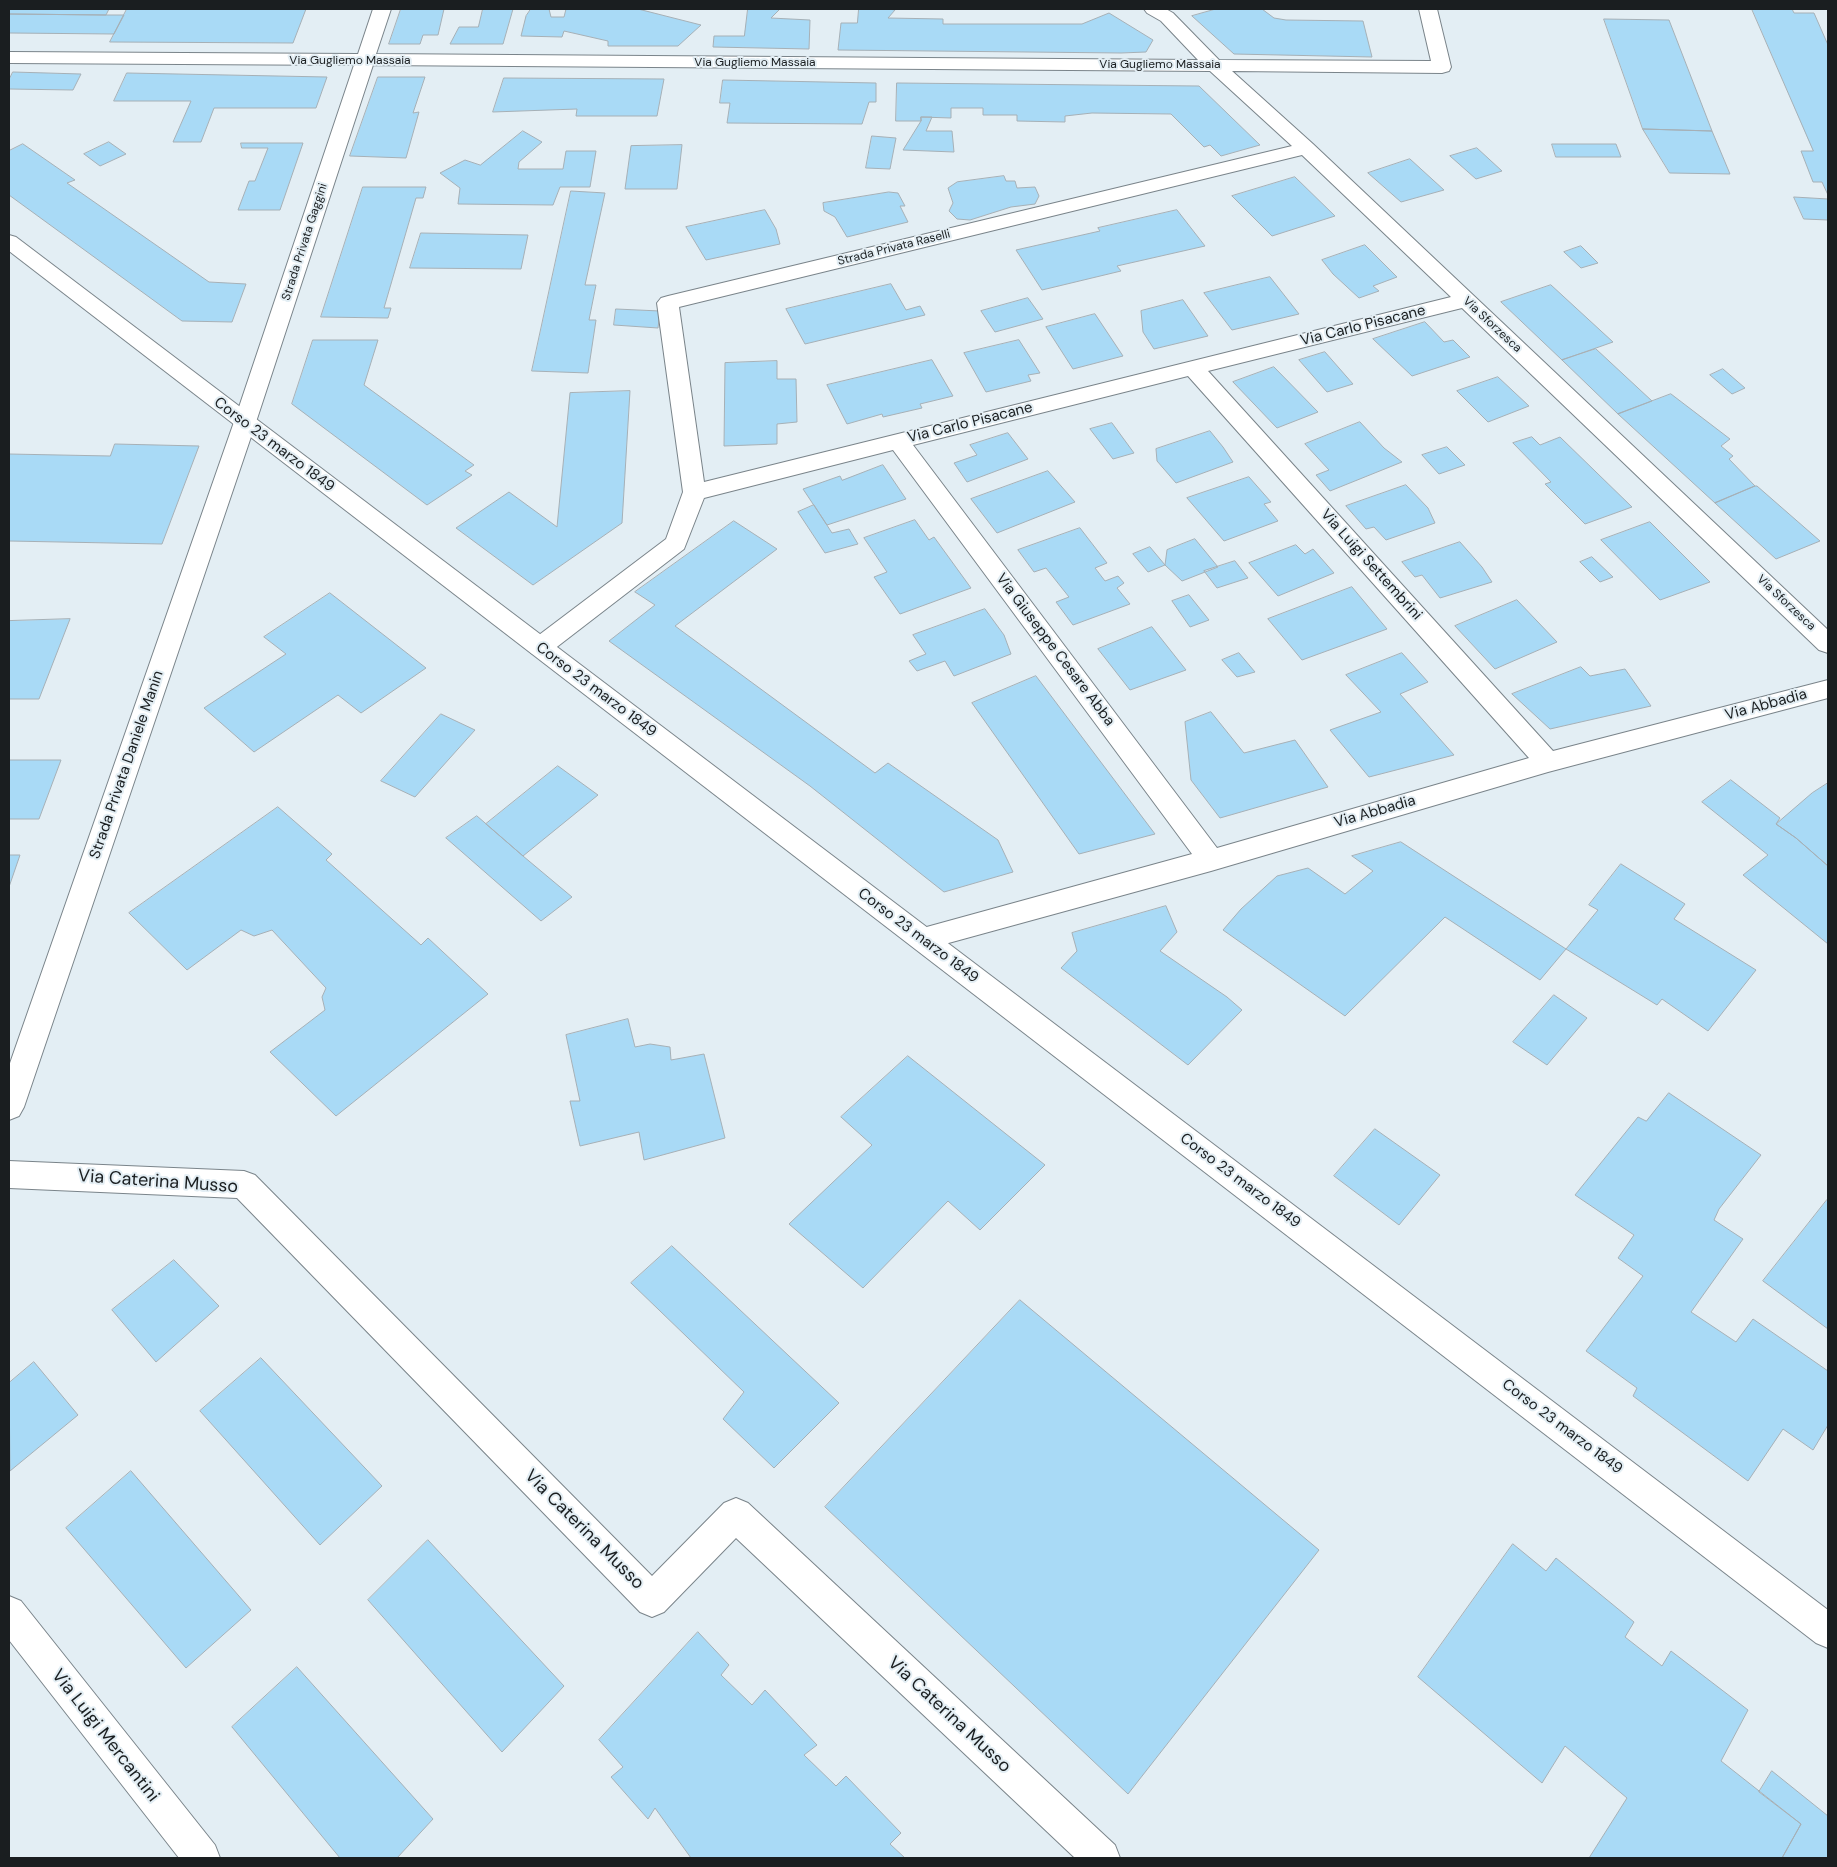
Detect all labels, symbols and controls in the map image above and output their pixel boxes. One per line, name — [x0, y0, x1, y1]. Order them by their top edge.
street label: Via Gugliemo Massaia — [289, 54, 411, 68]
street label: Via Gugliemo Massaia — [694, 56, 816, 70]
street label: Via Gugliemo Massaia — [1099, 58, 1221, 72]
street label: Strada Privata Gaggini — [279, 181, 331, 303]
street label: Strada Privata Raselli — [836, 227, 952, 269]
street label: Via Sforzesca — [1460, 294, 1524, 356]
street label: Via Carlo Pisacane — [1299, 302, 1427, 350]
street label: Corso 23 marzo 1849 — [210, 394, 338, 496]
street label: Via Carlo Pisacane — [906, 399, 1034, 447]
street label: Via Luigi Settembrini — [1316, 506, 1426, 624]
street label: Via Giuseppe Cesare Abba — [992, 570, 1118, 730]
street label: Via Sforzesca — [1754, 572, 1818, 634]
street label: Corso 23 marzo 1849 — [532, 639, 660, 741]
street label: Strada Privata Daniele Manin — [86, 669, 168, 861]
street label: Via Abbadia — [1723, 685, 1809, 725]
street label: Via Abbadia — [1332, 792, 1418, 832]
street label: Corso 23 marzo 1849 — [854, 885, 982, 987]
street label: Corso 23 marzo 1849 — [1176, 1130, 1304, 1232]
street label: Via Caterina Musso — [77, 1166, 239, 1198]
street label: Corso 23 marzo 1849 — [1498, 1376, 1626, 1478]
street label: Via Caterina Musso — [520, 1466, 648, 1594]
street label: Via Caterina Musso — [883, 1652, 1015, 1778]
street label: Via Luigi Mercantini — [47, 1665, 163, 1807]

